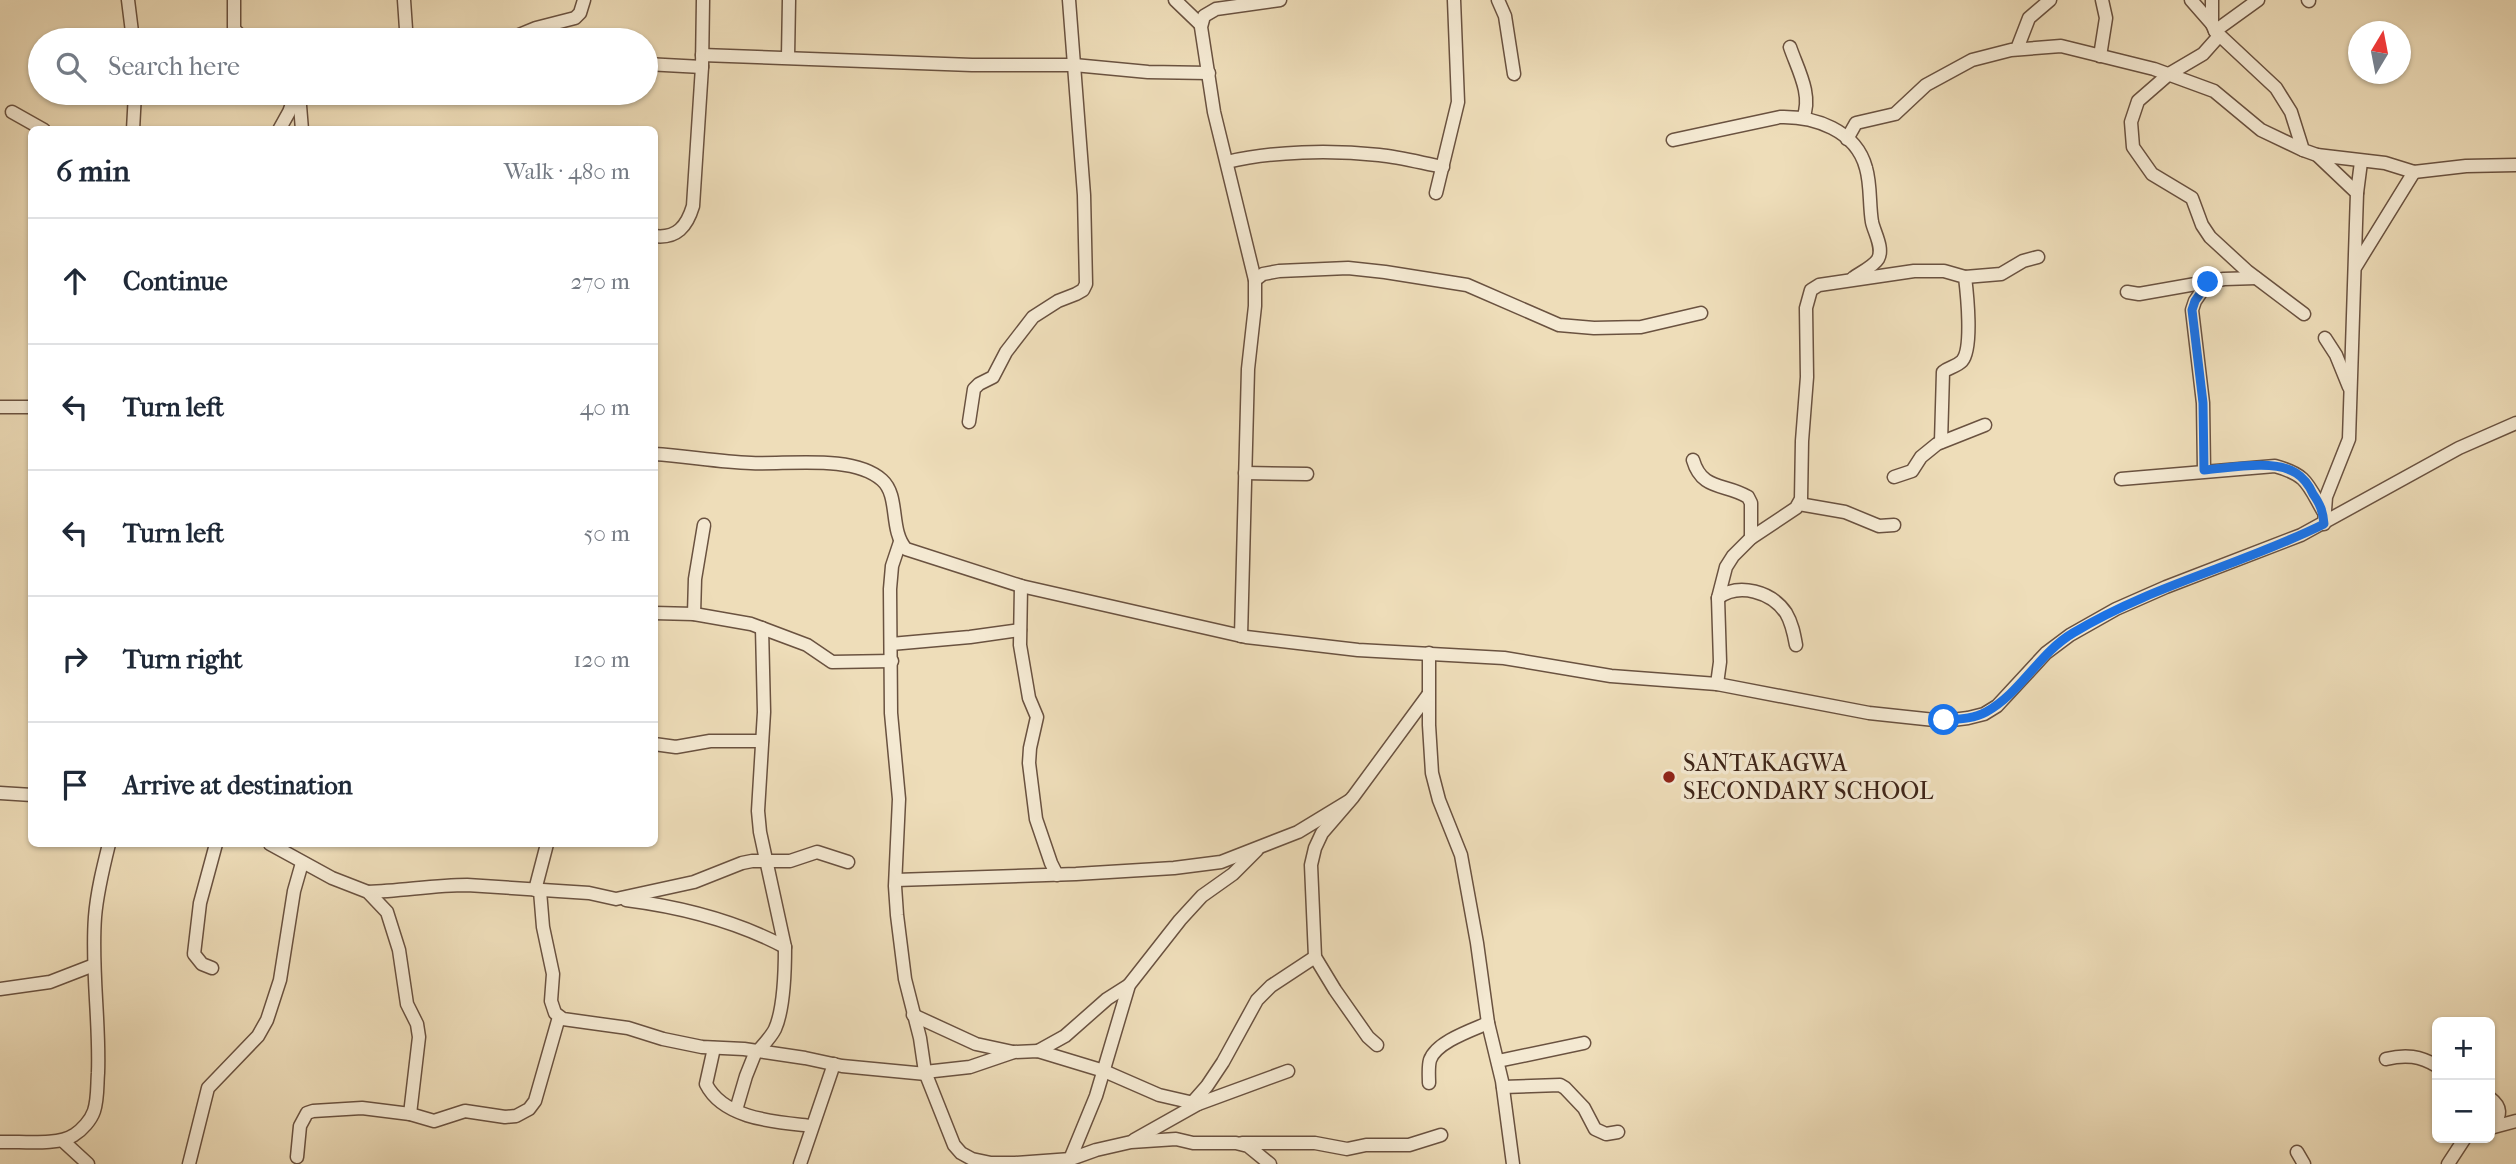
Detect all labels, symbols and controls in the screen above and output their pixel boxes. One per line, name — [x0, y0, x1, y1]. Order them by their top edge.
north arrow — [2348, 21, 2411, 84]
search box — [28, 28, 658, 105]
icon: search — [52, 48, 90, 86]
text: Search here — [108, 51, 240, 82]
text: 6 min — [56, 154, 130, 189]
text: Walk · 480 m — [504, 158, 630, 185]
icon: ahead — [56, 262, 94, 300]
text: Continue — [123, 266, 228, 297]
route end — [2192, 266, 2223, 297]
text: 270 m — [570, 268, 630, 295]
icon: left — [56, 388, 94, 426]
text: Turn left — [123, 392, 224, 423]
text: 40 m — [580, 394, 630, 421]
icon: left — [56, 514, 94, 552]
text: Turn left — [123, 518, 224, 549]
text: 50 m — [583, 520, 630, 547]
icon: right — [56, 640, 94, 678]
text: Turn right — [123, 644, 243, 675]
text: 120 m — [573, 646, 630, 673]
route start — [1928, 704, 1959, 735]
place label: SANTAKAGWA SECONDARY SCHOOL — [1683, 749, 1934, 805]
icon: arrive — [56, 766, 94, 804]
marker: SANTAKAGWA SECONDARY SCHOOL — [1661, 769, 1677, 785]
text: Arrive at destination — [123, 770, 353, 801]
map controls — [2432, 1017, 2495, 1143]
button: + — [2432, 1017, 2495, 1080]
button: − — [2432, 1080, 2495, 1143]

